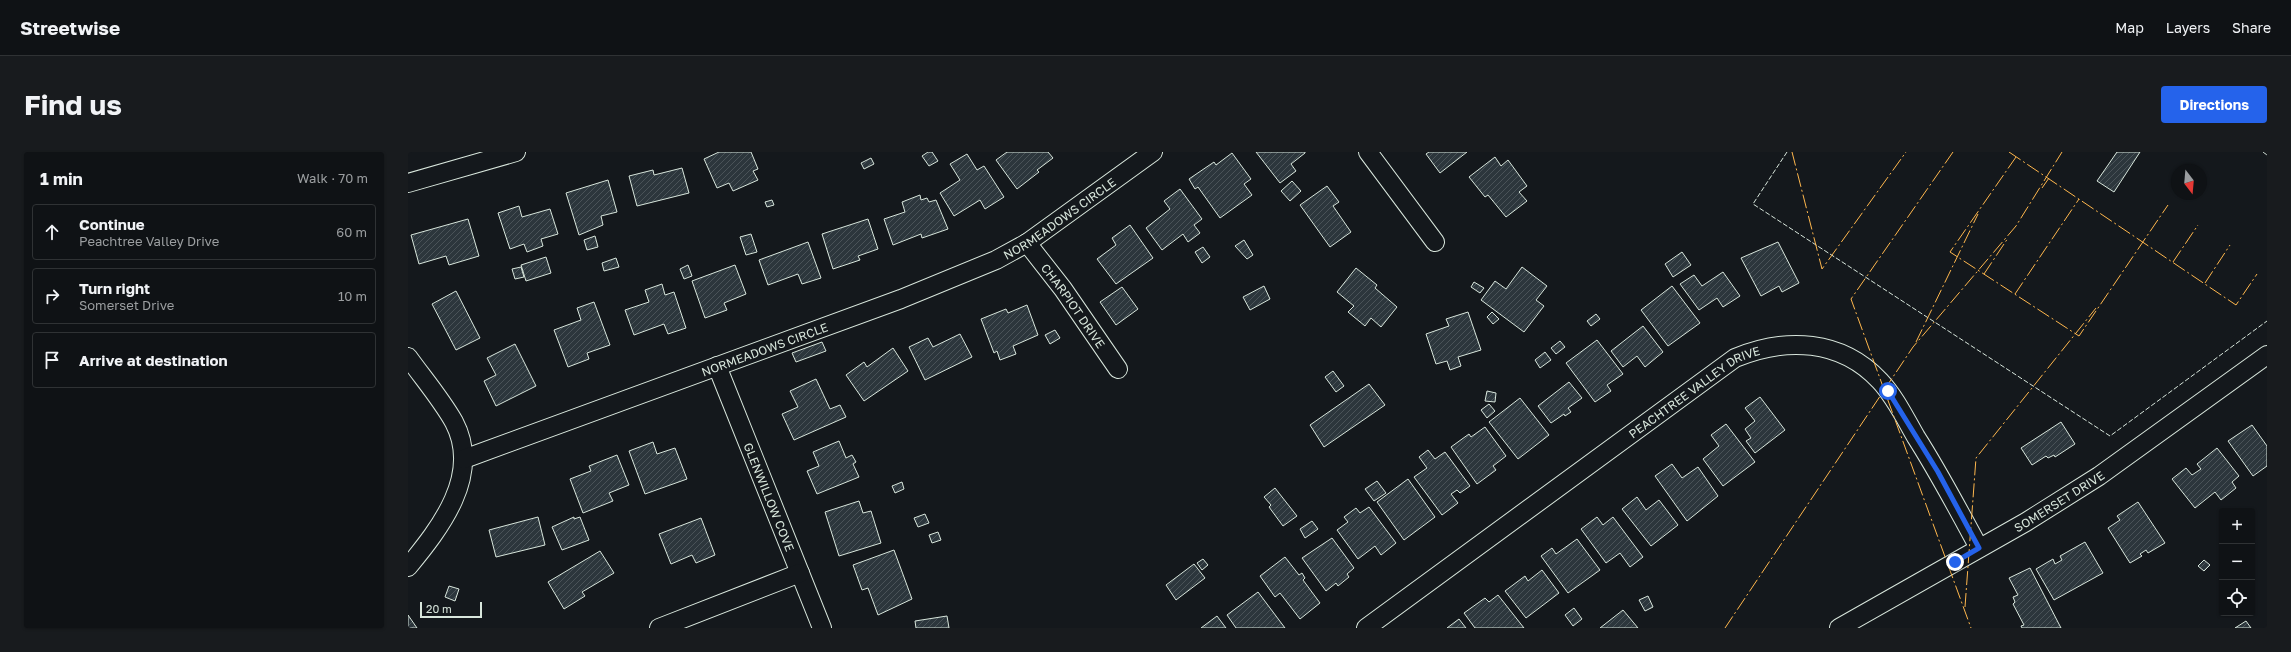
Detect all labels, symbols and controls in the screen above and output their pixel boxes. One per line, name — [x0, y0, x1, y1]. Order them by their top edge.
text: Streetwise — [20, 16, 120, 39]
text: Map — [2115, 19, 2144, 36]
text: Layers — [2166, 19, 2210, 36]
text: Share — [2232, 19, 2271, 36]
button: Directions — [2161, 86, 2267, 123]
text: Find us — [24, 88, 122, 121]
north arrow — [2171, 164, 2207, 200]
text: 1 min — [40, 168, 83, 189]
text: Walk · 70 m — [297, 170, 368, 186]
street label: NORMEADOWS CIRCLE — [1000, 174, 1118, 262]
text: Continue — [79, 215, 145, 233]
icon: ahead — [41, 221, 63, 243]
text: 60 m — [336, 224, 367, 240]
text: Peachtree Valley Drive — [79, 233, 219, 249]
street label: CHARPIOT DRIVE — [1038, 260, 1109, 351]
text: Turn right — [79, 279, 150, 297]
icon: right — [41, 285, 63, 307]
text: 10 m — [338, 288, 367, 304]
text: Somerset Drive — [79, 297, 174, 313]
street label: NORMEADOWS CIRCLE — [699, 319, 830, 379]
street label: PEACHTREE VALLEY DRIVE — [1625, 343, 1762, 441]
icon: arrive — [41, 349, 63, 371]
text: Arrive at destination — [79, 351, 228, 369]
route start — [1879, 382, 1897, 400]
street label: GLENWILLOW COVE — [741, 440, 798, 553]
street label: SOMERSET DRIVE — [2011, 467, 2107, 535]
map controls — [2219, 508, 2255, 616]
button: + — [2219, 508, 2255, 544]
button: − — [2219, 544, 2255, 580]
route end — [1946, 553, 1964, 571]
button: locate — [2219, 580, 2255, 616]
scale bar — [420, 600, 482, 619]
text: 20 m — [426, 602, 452, 615]

